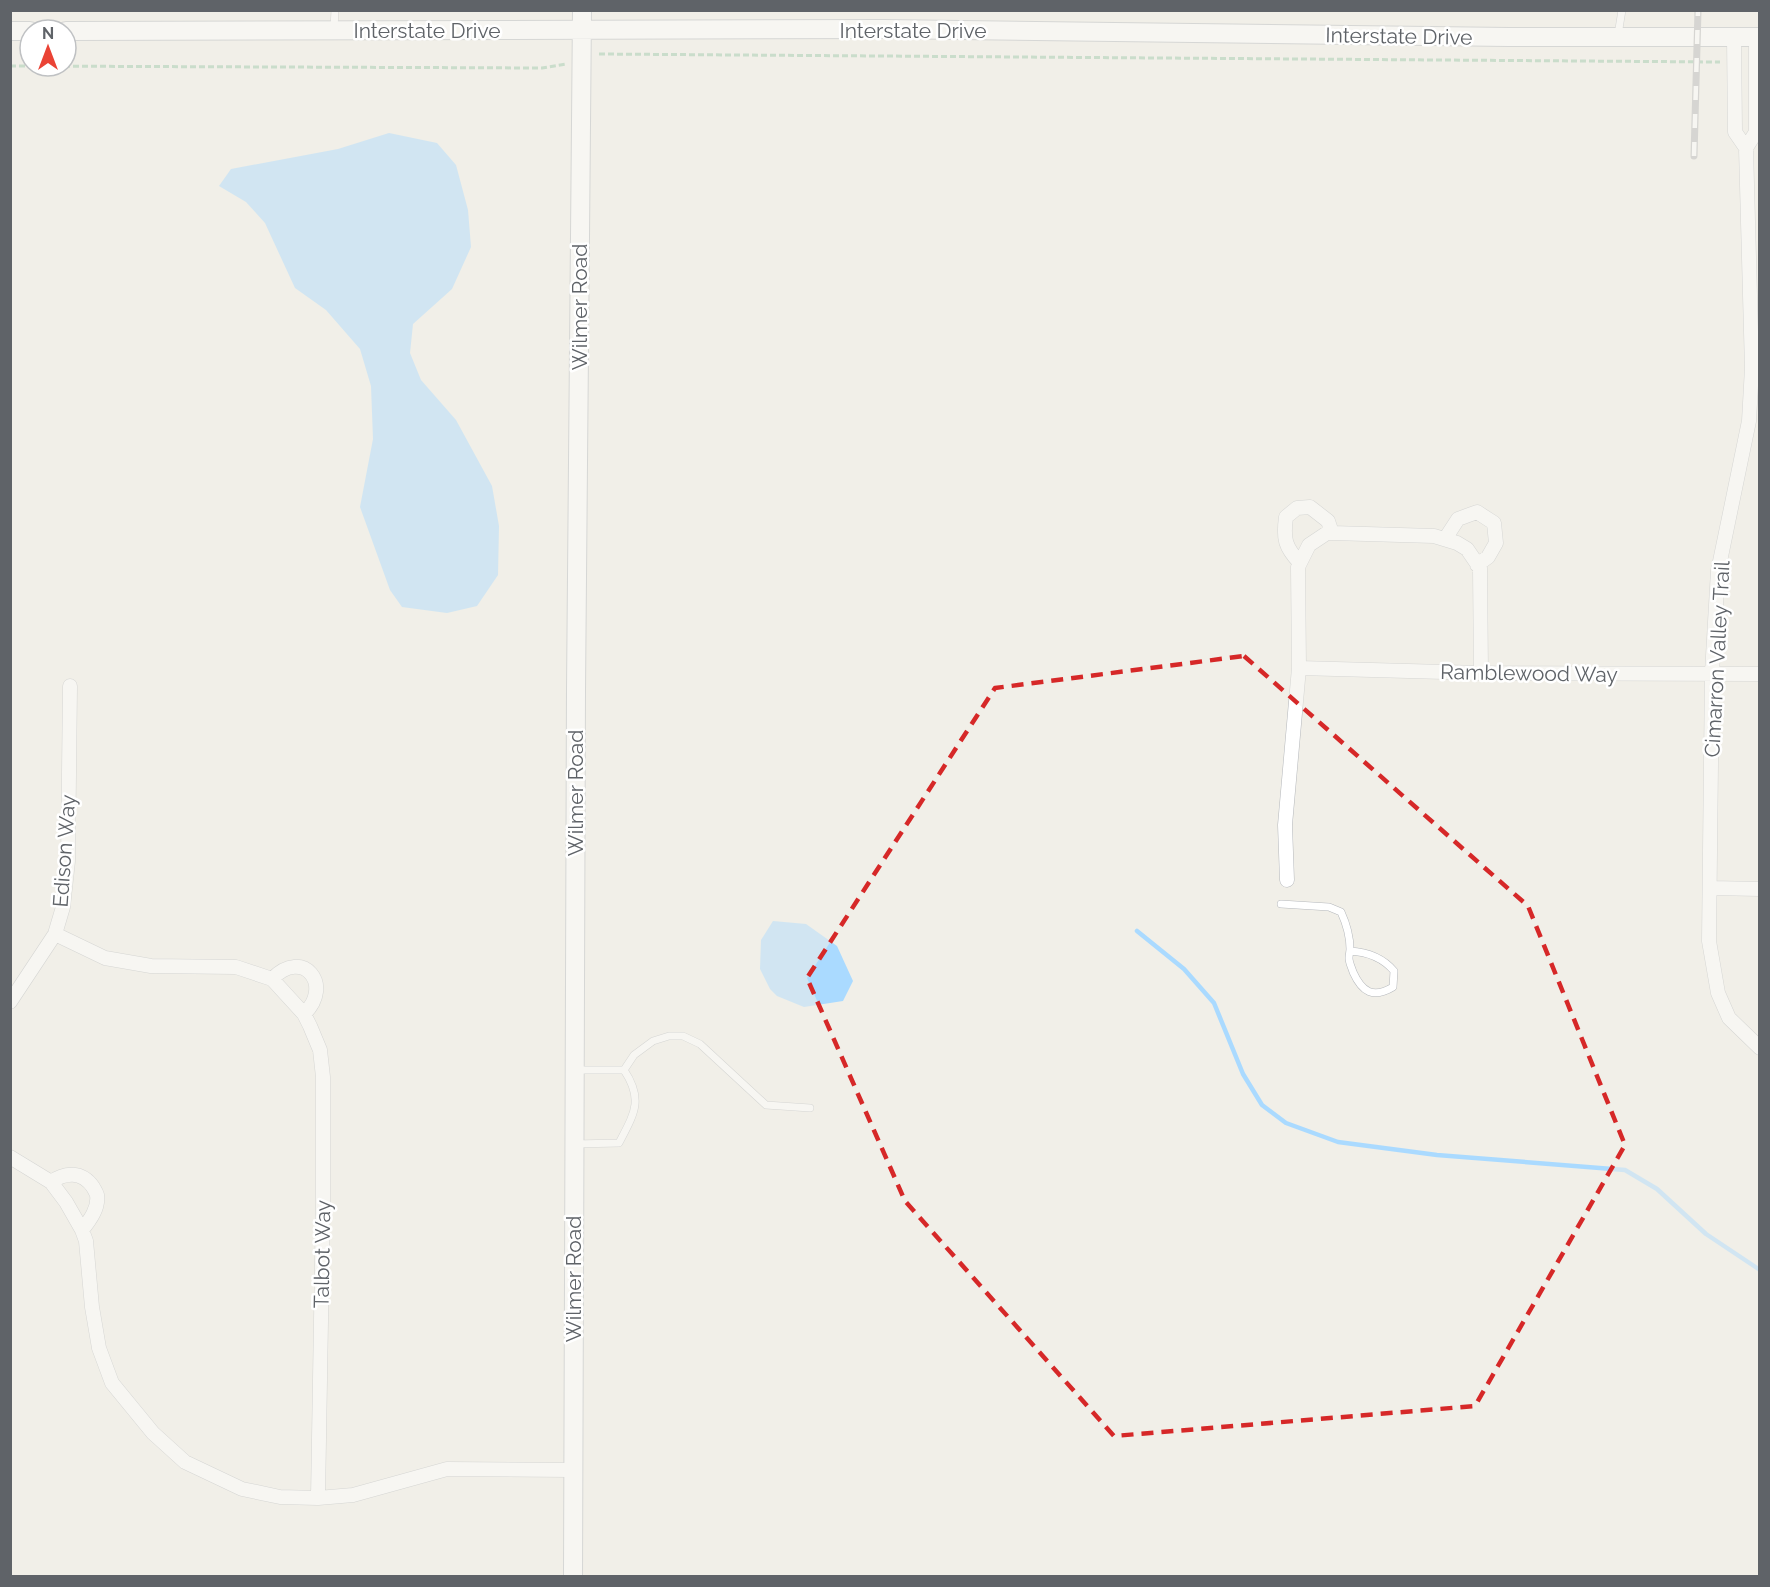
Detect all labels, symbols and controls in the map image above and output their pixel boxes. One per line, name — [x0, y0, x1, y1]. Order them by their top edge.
north arrow — [18, 18, 78, 78]
street label: Interstate Drive — [353, 18, 501, 43]
street label: Interstate Drive — [839, 18, 987, 43]
street label: Interstate Drive — [1325, 22, 1473, 50]
text: N — [42, 24, 54, 43]
street label: Wilmer Road — [567, 244, 592, 370]
street label: Cimarron Valley Trail — [1699, 560, 1735, 758]
street label: Ramblewood Way — [1440, 659, 1618, 687]
street label: Wilmer Road — [563, 730, 588, 856]
street label: Edison Way — [48, 794, 80, 908]
street label: Talbot Way — [309, 1200, 335, 1308]
street label: Wilmer Road — [561, 1216, 586, 1342]

